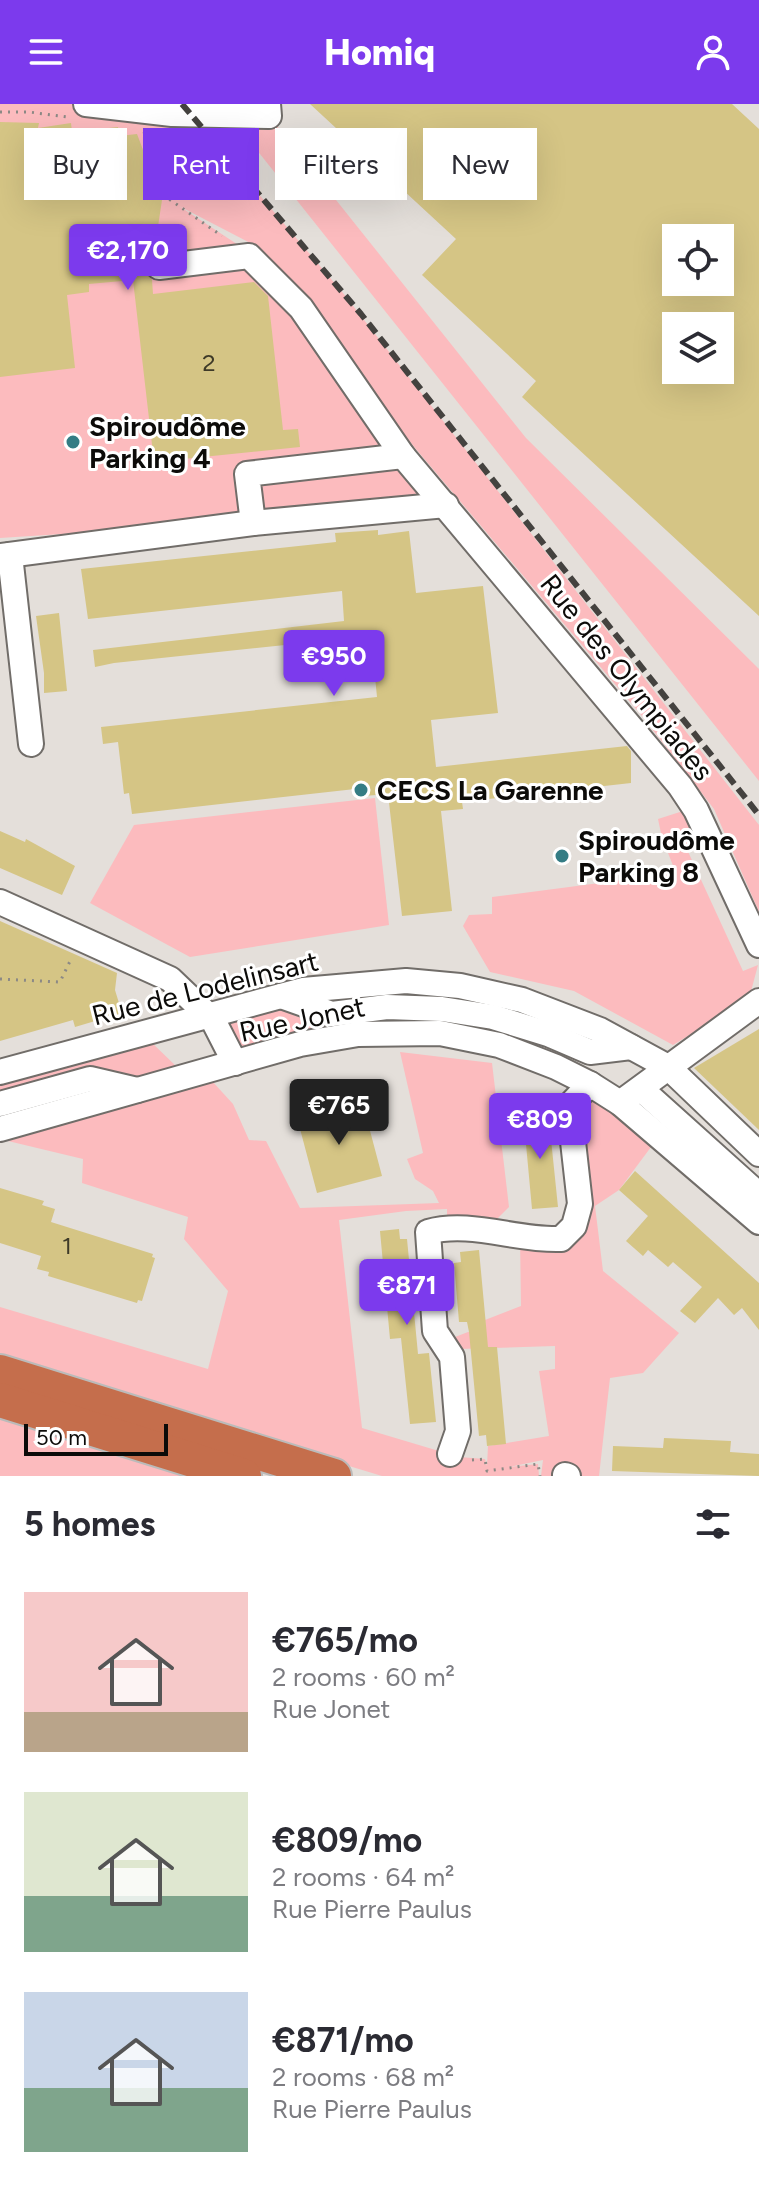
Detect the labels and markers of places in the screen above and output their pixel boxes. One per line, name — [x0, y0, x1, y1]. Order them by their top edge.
pin: €2,170 — [63, 224, 193, 292]
place label: Spiroudôme Parking 4 — [89, 409, 246, 475]
marker: Spiroudôme Parking 4 — [64, 433, 82, 451]
pin: €950 — [287, 630, 381, 698]
place label: CECS La Garenne — [377, 773, 604, 807]
marker: CECS La Garenne — [352, 781, 370, 799]
place label: Spiroudôme Parking 8 — [578, 823, 735, 889]
marker: Spiroudôme Parking 8 — [553, 847, 571, 865]
pin: €765 — [292, 1079, 386, 1147]
pin: €809 — [493, 1093, 587, 1161]
pin: €871 — [360, 1259, 454, 1327]

